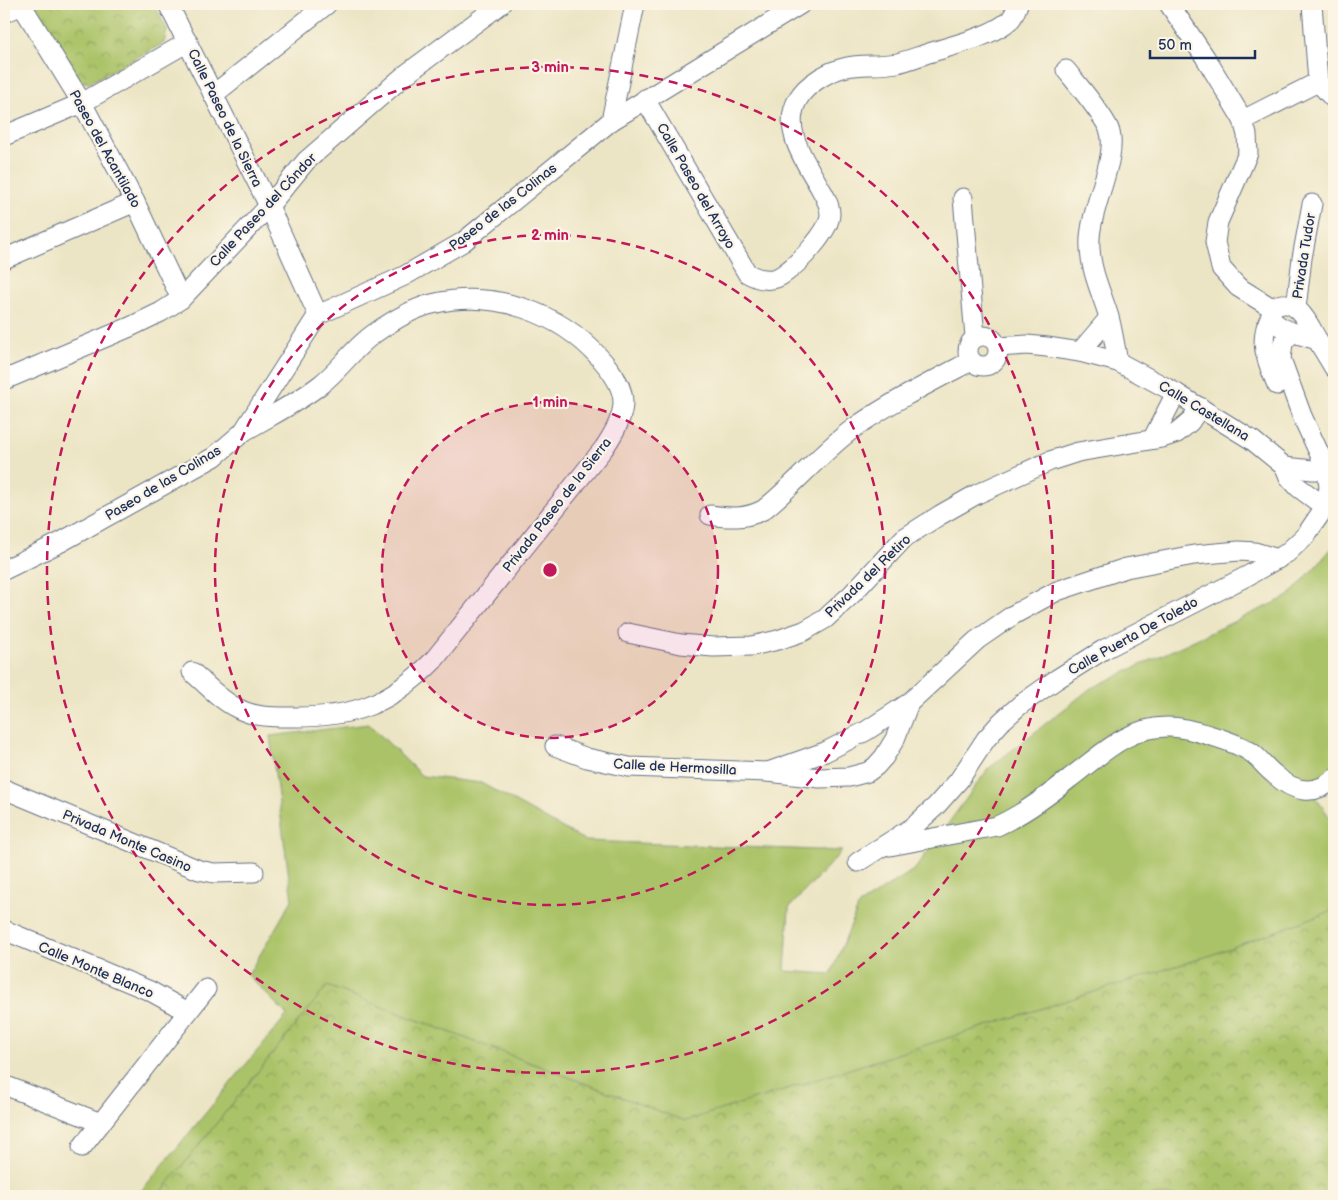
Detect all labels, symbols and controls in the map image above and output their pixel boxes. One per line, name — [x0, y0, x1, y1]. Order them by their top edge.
scale bar — [1150, 28, 1256, 60]
text: 50 m — [1158, 36, 1192, 55]
street label: Calle Paseo de la Sierra — [184, 46, 266, 190]
text: 3 min — [531, 58, 569, 77]
street label: Paseo del Acantilado — [65, 87, 145, 211]
street label: Calle Paseo del Arroyo — [653, 120, 739, 252]
street label: Calle Paseo del Cóndor — [206, 149, 321, 270]
street label: Paseo de las Colinas — [446, 160, 560, 254]
street label: Privada Tudor — [1289, 211, 1319, 300]
text: 2 min — [531, 226, 569, 245]
street label: Calle Castellana — [1155, 377, 1253, 445]
text: 1 min — [532, 393, 568, 412]
street label: Privada Paseo de la Sierra — [499, 434, 615, 576]
street label: Paseo de las Colinas — [102, 442, 224, 524]
street label: Privada del Retiro — [822, 531, 914, 621]
centre of rings — [541, 561, 559, 579]
street label: Calle Puerta De Toledo — [1065, 593, 1201, 679]
street label: Calle de Hermosilla — [613, 755, 737, 779]
street label: Privada Monte Casino — [60, 806, 194, 876]
street label: Calle Monte Blanco — [36, 938, 156, 1002]

